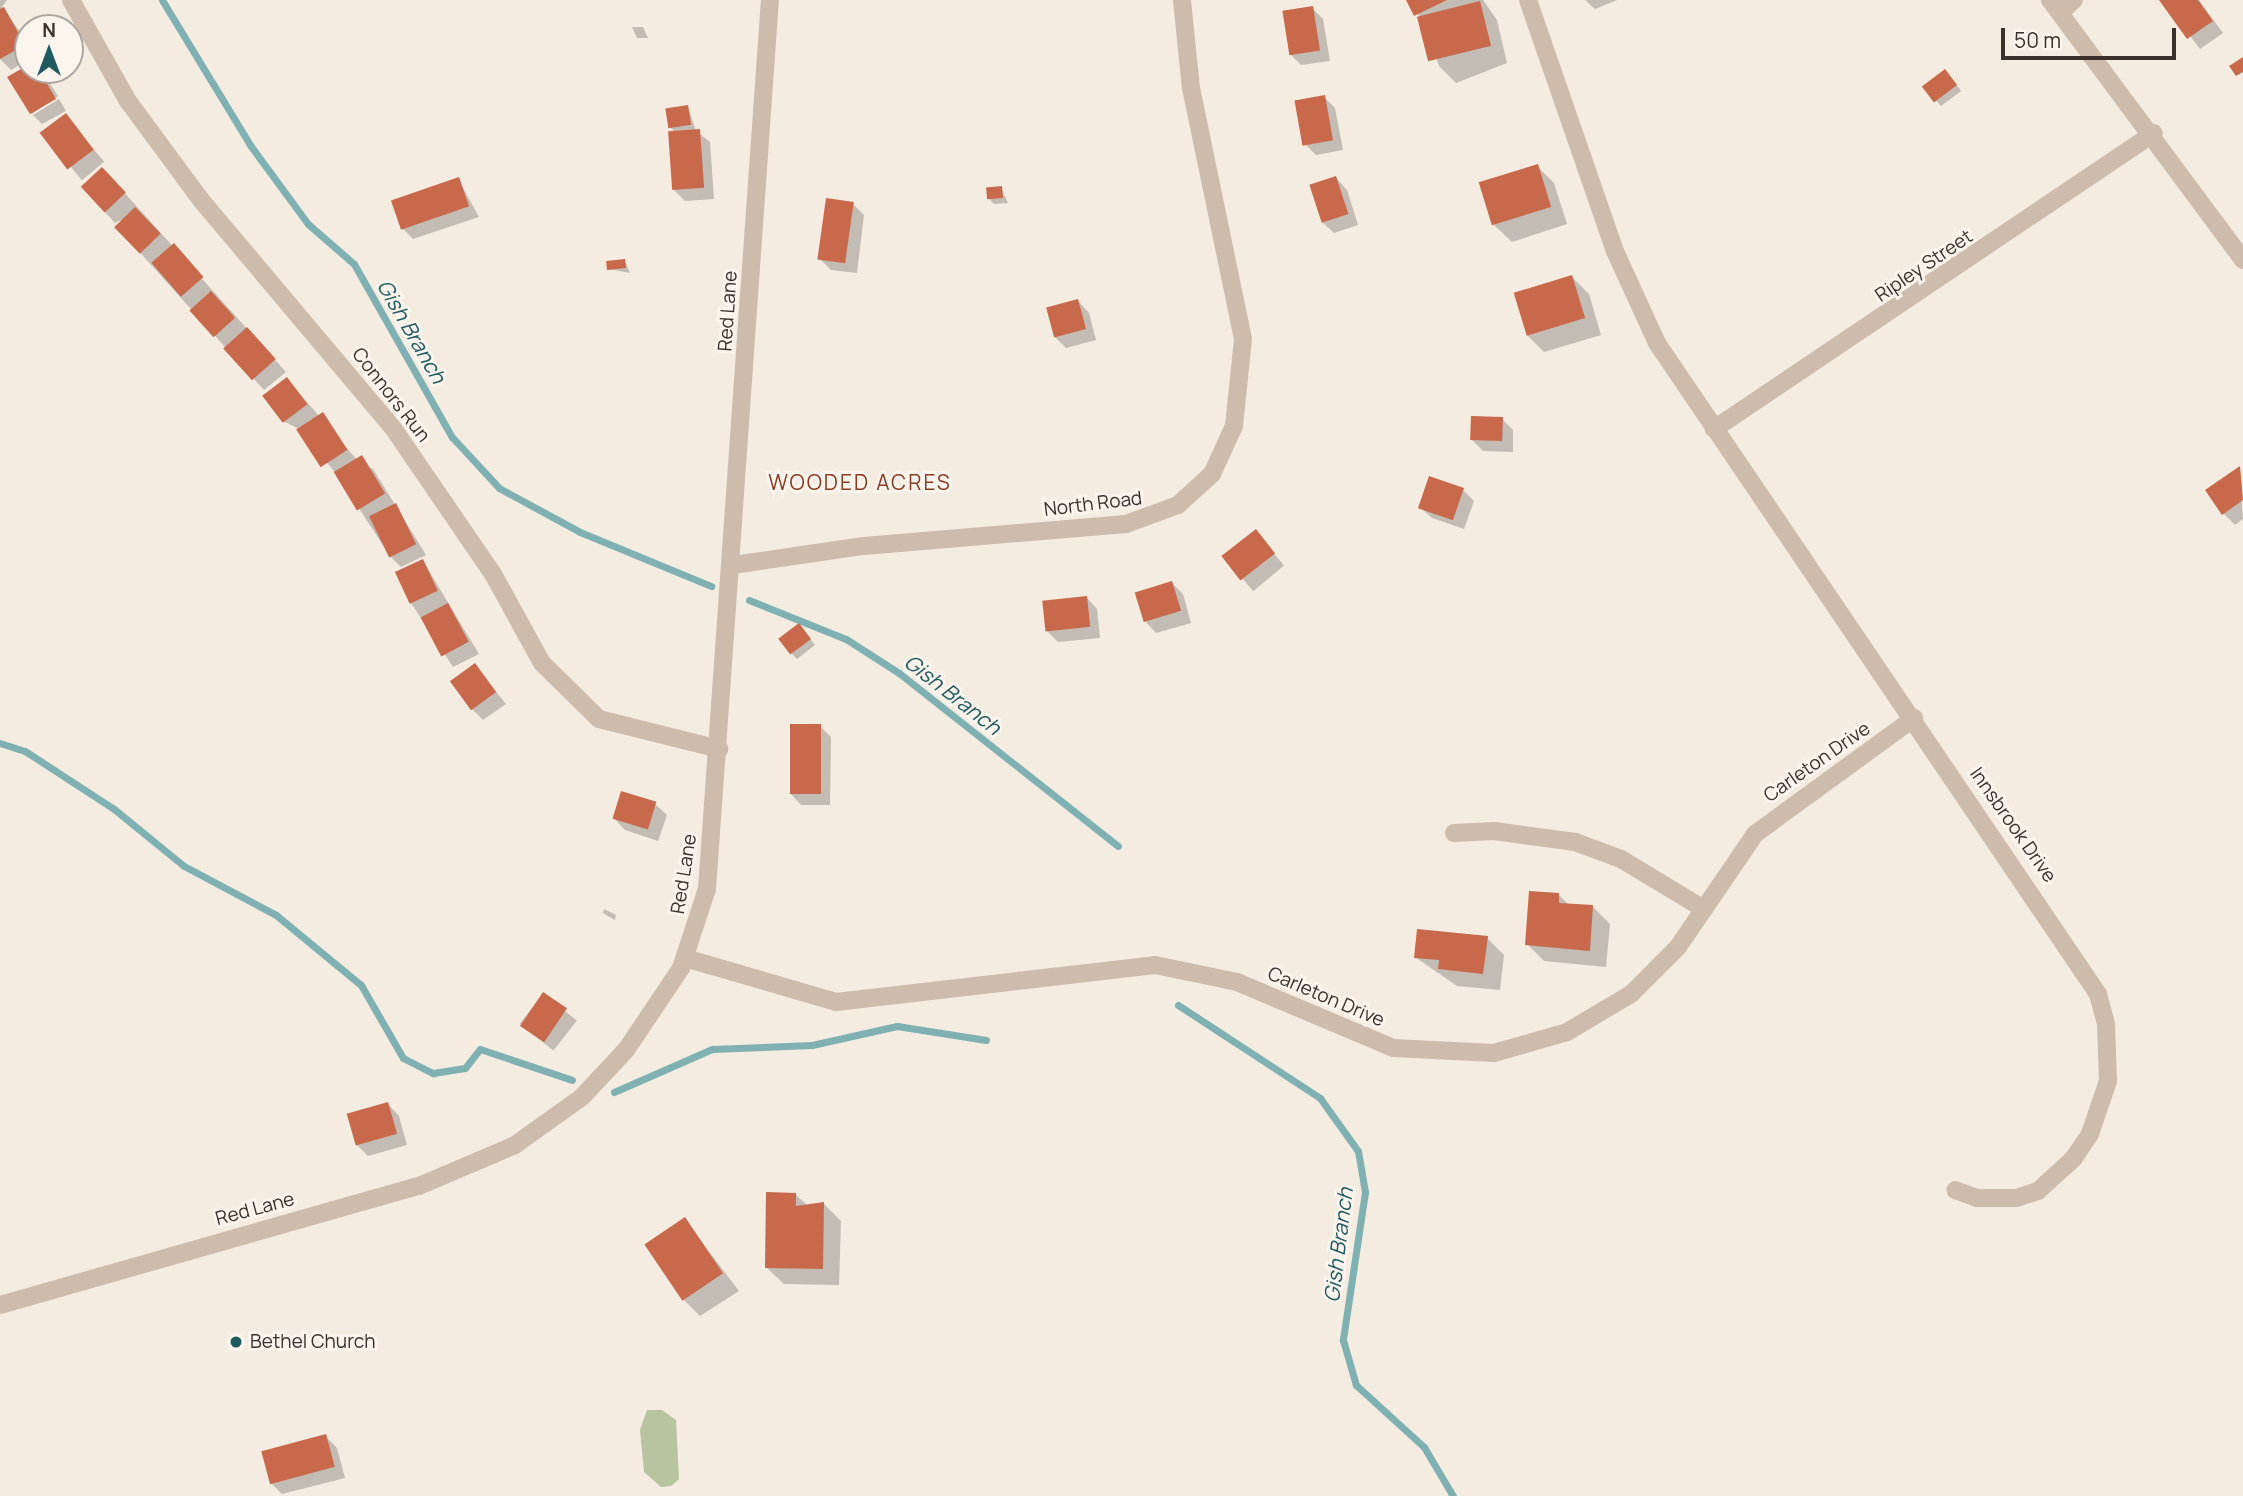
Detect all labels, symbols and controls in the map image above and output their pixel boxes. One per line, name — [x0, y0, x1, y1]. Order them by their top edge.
north arrow — [14, 14, 84, 84]
scale bar — [2005, 14, 2180, 58]
text: N — [42, 17, 56, 43]
text: 50 m — [2014, 26, 2061, 54]
street label: Ripley Street — [1871, 225, 1977, 307]
street label: Red Lane — [714, 270, 742, 352]
water label: Gish Branch — [372, 275, 452, 387]
street label: Connors Run — [347, 343, 435, 447]
district label: WOODED ACRES — [770, 469, 950, 495]
street label: North Road — [1043, 487, 1143, 521]
water label: Gish Branch — [900, 648, 1006, 740]
street label: Carleton Drive — [1759, 717, 1875, 807]
street label: Innsbrook Drive — [1965, 763, 2061, 887]
street label: Red Lane — [666, 832, 702, 916]
street label: Carleton Drive — [1264, 962, 1388, 1032]
water label: Gish Branch — [1318, 1186, 1358, 1304]
street label: Red Lane — [213, 1188, 297, 1230]
place label: Bethel Church — [250, 1331, 376, 1353]
marker: Bethel Church — [228, 1334, 244, 1350]

